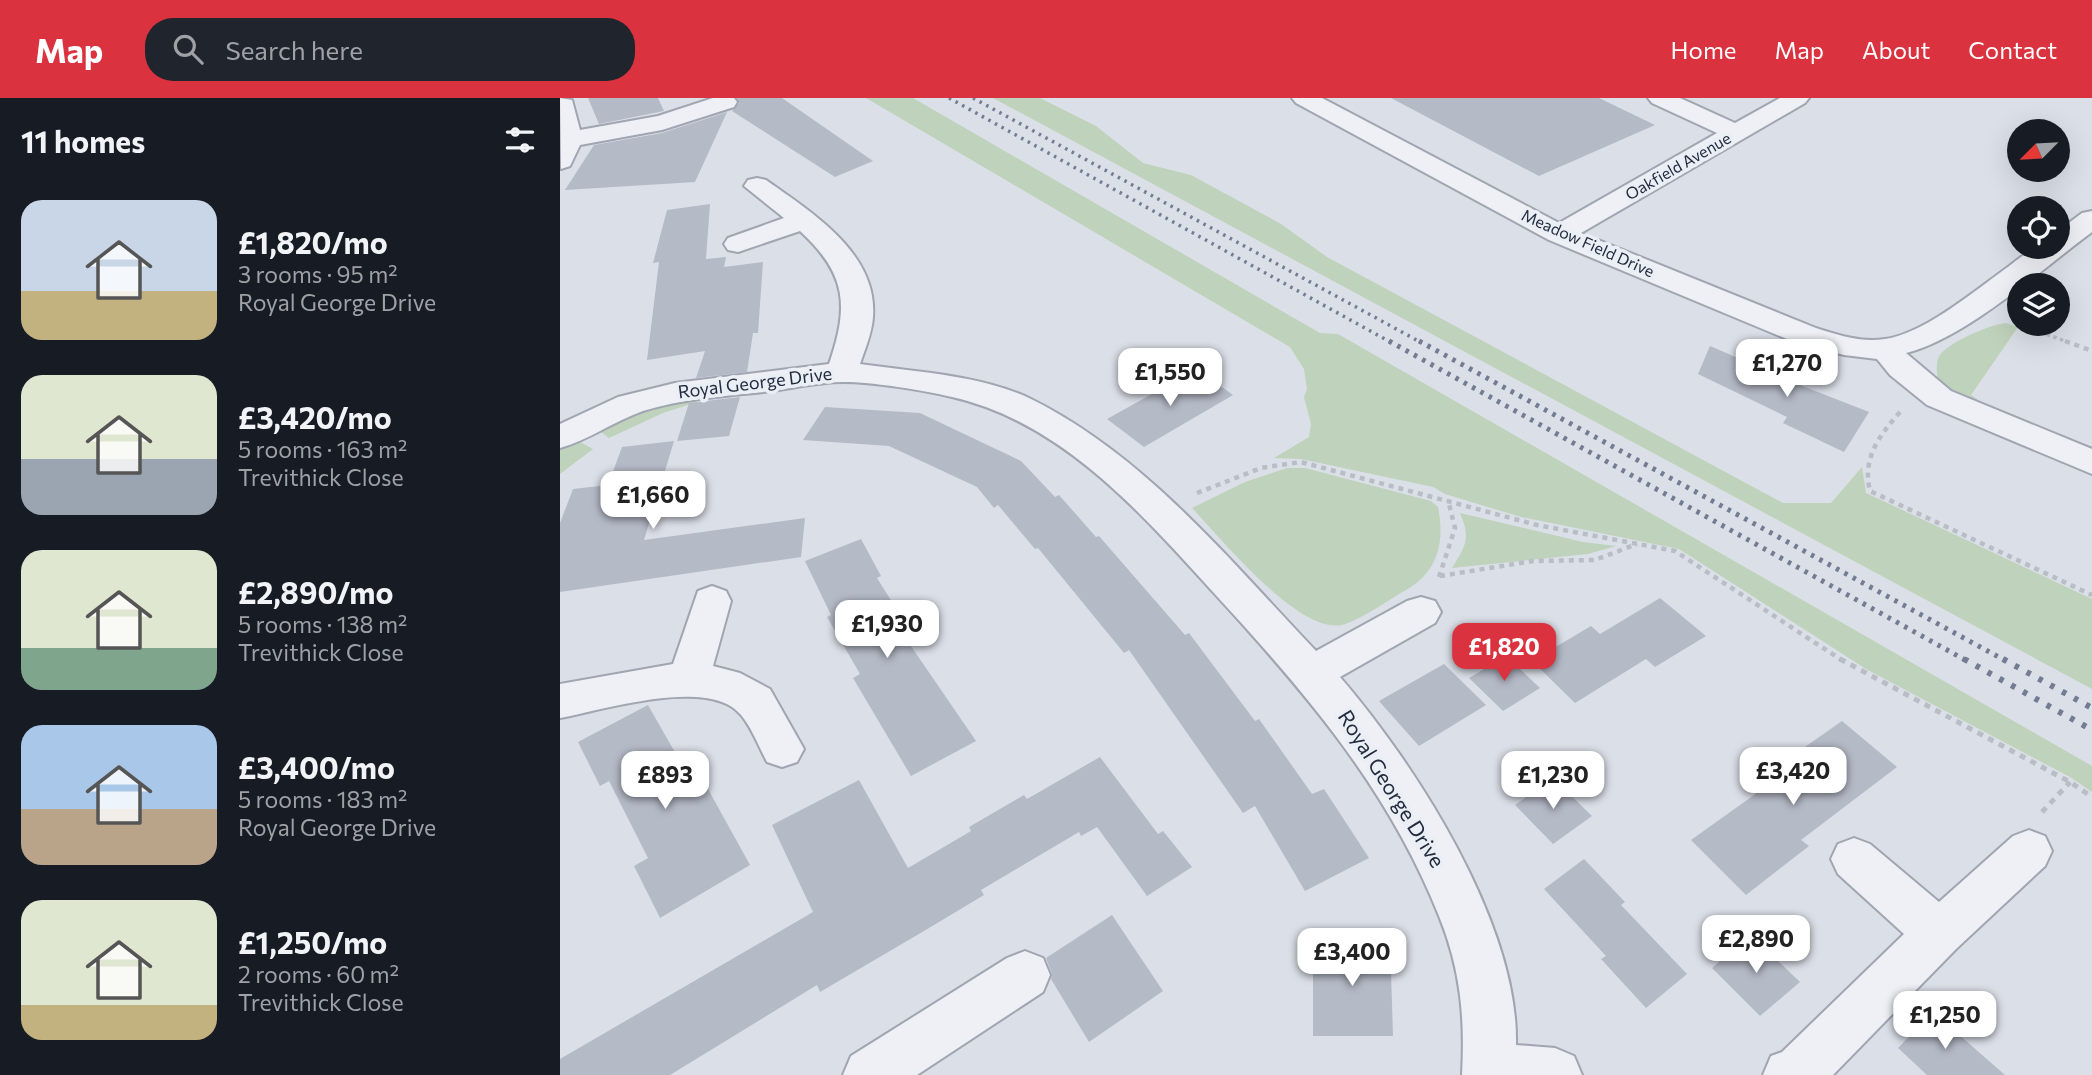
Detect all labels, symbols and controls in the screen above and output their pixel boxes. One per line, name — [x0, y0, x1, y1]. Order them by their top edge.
search box — [145, 18, 635, 81]
text: Map — [35, 29, 103, 70]
icon: search — [169, 30, 207, 68]
text: Search here — [225, 34, 363, 65]
text: Home — [1671, 35, 1737, 64]
text: Map — [1775, 35, 1824, 64]
text: About — [1862, 35, 1930, 64]
text: Contact — [1968, 35, 2057, 64]
north arrow — [2007, 119, 2070, 182]
map controls — [2007, 119, 2070, 336]
icon: filters — [501, 121, 539, 159]
text: 11 homes — [21, 122, 145, 159]
street label: Oakfield Avenue — [1622, 128, 1734, 203]
button: locate — [2007, 196, 2070, 259]
street label: Meadow Field Drive — [1519, 205, 1657, 280]
text: £1,820/mo — [238, 223, 388, 260]
icon: home — [77, 228, 161, 312]
text: 3 rooms · 95 m² — [238, 260, 397, 288]
button: layers — [2007, 273, 2070, 336]
text: Royal George Drive — [238, 288, 436, 316]
pin: £1,270 — [1730, 340, 1844, 399]
pin: £1,550 — [1113, 348, 1227, 408]
text: £1,270 — [1752, 348, 1822, 376]
text: £1,550 — [1134, 357, 1206, 385]
street label: Royal George Drive — [677, 362, 833, 402]
text: £3,420/mo — [238, 398, 392, 435]
icon: home — [77, 403, 161, 487]
text: 5 rooms · 163 m² — [238, 435, 407, 463]
text: Trevithick Close — [238, 463, 404, 491]
pin: £1,660 — [596, 472, 710, 531]
text: £1,660 — [617, 480, 690, 508]
text: £2,890/mo — [238, 573, 393, 610]
icon: home — [77, 578, 161, 662]
pin: £1,930 — [830, 601, 944, 660]
text: £1,930 — [851, 609, 923, 637]
text: 5 rooms · 138 m² — [238, 610, 407, 638]
pin: £1,820 — [1447, 624, 1561, 683]
text: £1,820 — [1468, 632, 1540, 660]
text: Trevithick Close — [238, 638, 404, 666]
street label: Royal George Drive — [1334, 705, 1451, 872]
text: £3,400/mo — [238, 748, 395, 785]
pin: £3,420 — [1736, 748, 1850, 807]
pin: £893 — [624, 752, 706, 811]
pin: £1,230 — [1496, 752, 1610, 811]
icon: home — [77, 753, 161, 837]
text: £3,420 — [1756, 756, 1830, 784]
text: £893 — [637, 760, 693, 788]
text: £1,230 — [1517, 760, 1589, 788]
text: 5 rooms · 183 m² — [238, 785, 407, 813]
text: Royal George Drive — [238, 813, 436, 841]
pin: £2,890 — [1699, 916, 1813, 975]
text: £1,250/mo — [238, 923, 387, 960]
text: £2,890 — [1718, 924, 1794, 952]
icon: home — [77, 928, 161, 1012]
pin: £3,400 — [1295, 928, 1409, 988]
text: £3,400 — [1313, 937, 1391, 965]
text: 2 rooms · 60 m² — [238, 960, 399, 988]
text: Trevithick Close — [238, 988, 404, 1016]
pin: £1,250 — [1888, 992, 2002, 1051]
text: £1,250 — [1909, 1000, 1981, 1028]

